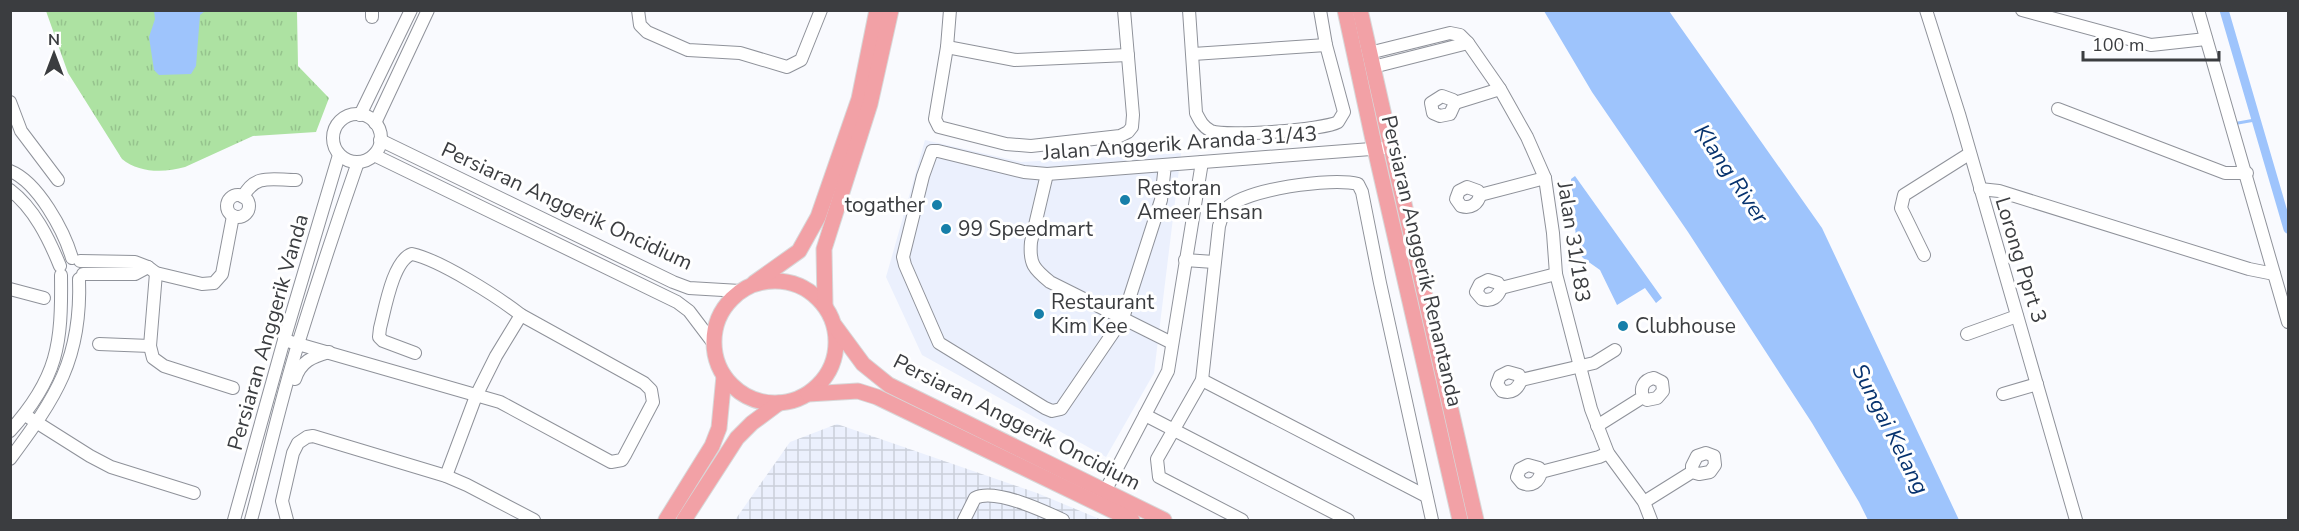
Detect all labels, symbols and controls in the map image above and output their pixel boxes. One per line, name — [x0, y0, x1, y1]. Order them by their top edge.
north arrow — [24, 24, 84, 84]
scale bar — [2083, 24, 2220, 62]
text: N — [48, 29, 60, 51]
text: 100 m — [2092, 33, 2144, 57]
street label: Persiaran Anggerik Renantanda — [1375, 112, 1469, 410]
street label: Jalan Anggerik Aranda 31/43 — [1041, 119, 1318, 167]
water label: Klang River — [1687, 119, 1776, 230]
street label: Persiaran Anggerik Oncidium — [437, 135, 697, 277]
place label: Restoran Ameer Ehsan — [1137, 174, 1263, 226]
street label: Jalan 31/183 — [1551, 179, 1597, 304]
place label: togather — [845, 191, 925, 219]
marker: Restoran Ameer Ehsan — [1118, 193, 1132, 207]
street label: Lorong Pprt 3 — [1989, 194, 2053, 326]
marker: togather — [930, 198, 944, 212]
street label: Persiaran Anggerik Vanda — [221, 211, 315, 453]
place label: 99 Speedmart — [958, 215, 1094, 243]
marker: 99 Speedmart — [939, 222, 953, 236]
place label: Restaurant Kim Kee — [1051, 288, 1155, 340]
marker: Restaurant Kim Kee — [1032, 307, 1046, 321]
place label: Clubhouse — [1635, 312, 1736, 340]
marker: Clubhouse — [1616, 319, 1630, 333]
street label: Persiaran Anggerik Oncidium — [888, 347, 1146, 497]
water label: Sungai Kelang — [1844, 359, 1936, 499]

